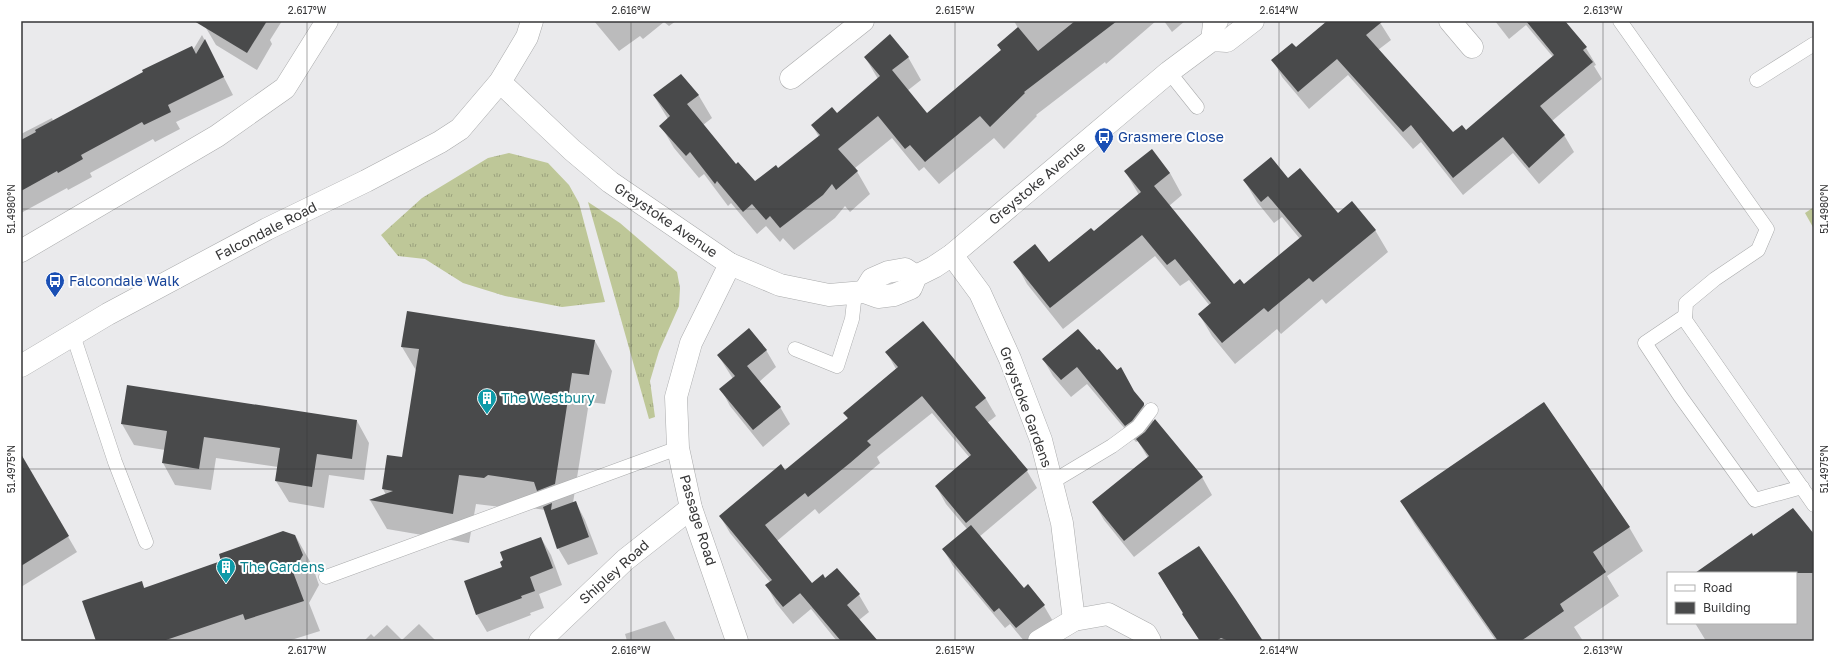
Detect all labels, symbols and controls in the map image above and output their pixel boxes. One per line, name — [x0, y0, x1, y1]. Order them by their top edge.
text: 2.617°W — [288, 4, 327, 16]
text: 2.616°W — [611, 4, 651, 16]
text: 2.615°W — [936, 4, 975, 16]
text: 2.614°W — [1260, 4, 1299, 16]
text: 2.613°W — [1583, 4, 1623, 16]
bus stop icon: Grasmere Close — [1093, 126, 1115, 154]
place label: Grasmere Close — [1118, 128, 1224, 145]
street label: Greystoke Avenue — [985, 137, 1088, 228]
street label: Greystoke Avenue — [611, 179, 721, 260]
text: 51.4980°N — [5, 184, 17, 234]
text: 51.4980°N — [1818, 184, 1830, 234]
street label: Falcondale Road — [212, 198, 319, 263]
bus stop icon: Falcondale Walk — [44, 270, 66, 298]
place label: Falcondale Walk — [69, 272, 180, 289]
street label: Greystoke Gardens — [997, 344, 1056, 470]
building icon: The Westbury — [476, 387, 498, 415]
place label: The Westbury — [501, 389, 595, 406]
text: 51.4975°N — [5, 445, 17, 493]
text: 51.4975°N — [1818, 445, 1830, 493]
street label: Passage Road — [677, 472, 720, 567]
street label: Shipley Road — [575, 536, 652, 607]
building icon: The Gardens — [215, 556, 237, 584]
place label: The Gardens — [240, 558, 325, 575]
legend — [1667, 572, 1797, 624]
text: Road — [1703, 580, 1732, 595]
text: Building — [1703, 600, 1751, 615]
text: 2.617°W — [288, 644, 327, 656]
text: 2.616°W — [611, 644, 651, 656]
text: 2.615°W — [936, 644, 975, 656]
text: 2.614°W — [1260, 644, 1299, 656]
text: 2.613°W — [1583, 644, 1623, 656]

